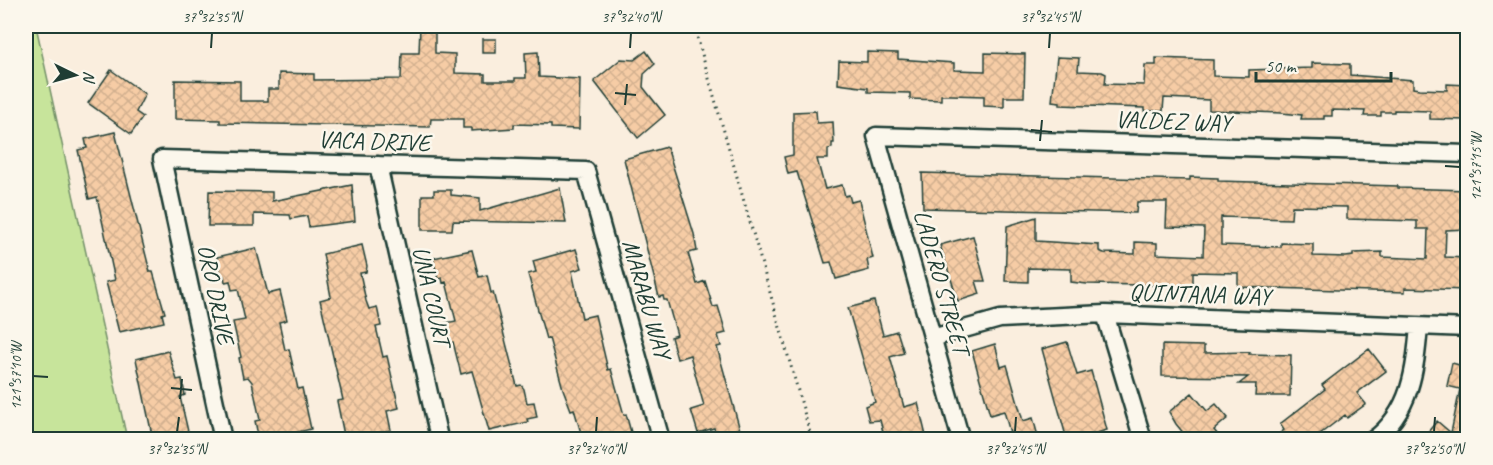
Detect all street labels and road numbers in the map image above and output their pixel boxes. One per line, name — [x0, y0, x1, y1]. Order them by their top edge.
street label: VALDEZ WAY — [1115, 104, 1234, 138]
street label: VACA DRIVE — [318, 124, 434, 158]
street label: LADERO STREET — [907, 206, 978, 362]
street label: MARABU WAY — [616, 236, 679, 366]
street label: ORO DRIVE — [191, 241, 242, 350]
street label: UNA COURT — [406, 243, 459, 353]
street label: QUINTANA WAY — [1129, 277, 1274, 312]

